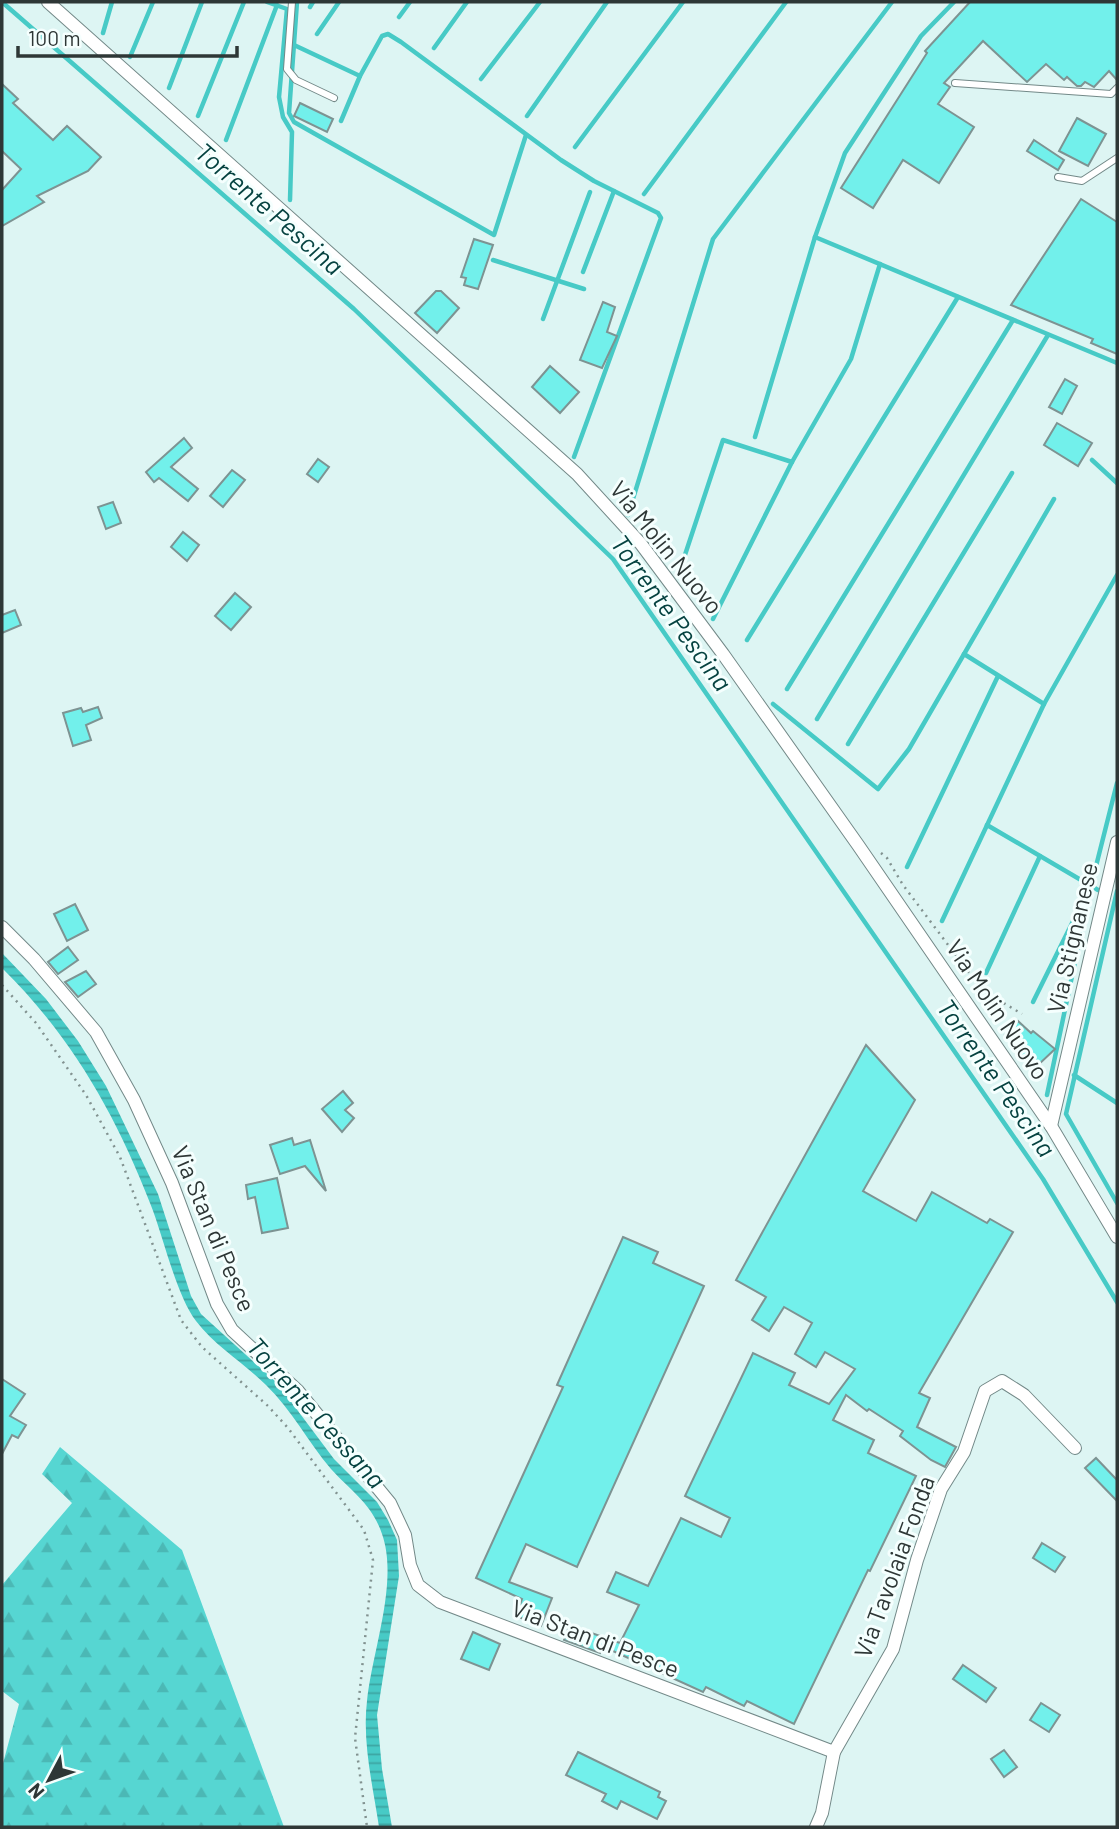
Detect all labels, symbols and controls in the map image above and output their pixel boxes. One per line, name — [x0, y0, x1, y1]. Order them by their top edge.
scale bar — [18, 14, 236, 58]
text: 100 m — [28, 25, 81, 50]
water label: Torrente Pescina — [190, 135, 350, 280]
street label: Via Molin Nuovo — [605, 475, 730, 619]
water label: Torrente Pescina — [605, 528, 739, 696]
street label: Via Stignanese — [1040, 859, 1103, 1016]
street label: Via Molin Nuovo — [941, 934, 1056, 1085]
water label: Torrente Pescina — [931, 992, 1063, 1162]
street label: Via Stan di Pesce — [166, 1141, 262, 1316]
water label: Torrente Cessana — [241, 1330, 393, 1494]
street label: Via Tavolaia Fonda — [847, 1471, 940, 1662]
street label: Via Stan di Pesce — [508, 1592, 683, 1683]
north arrow — [14, 1745, 84, 1815]
text: N — [23, 1779, 49, 1804]

